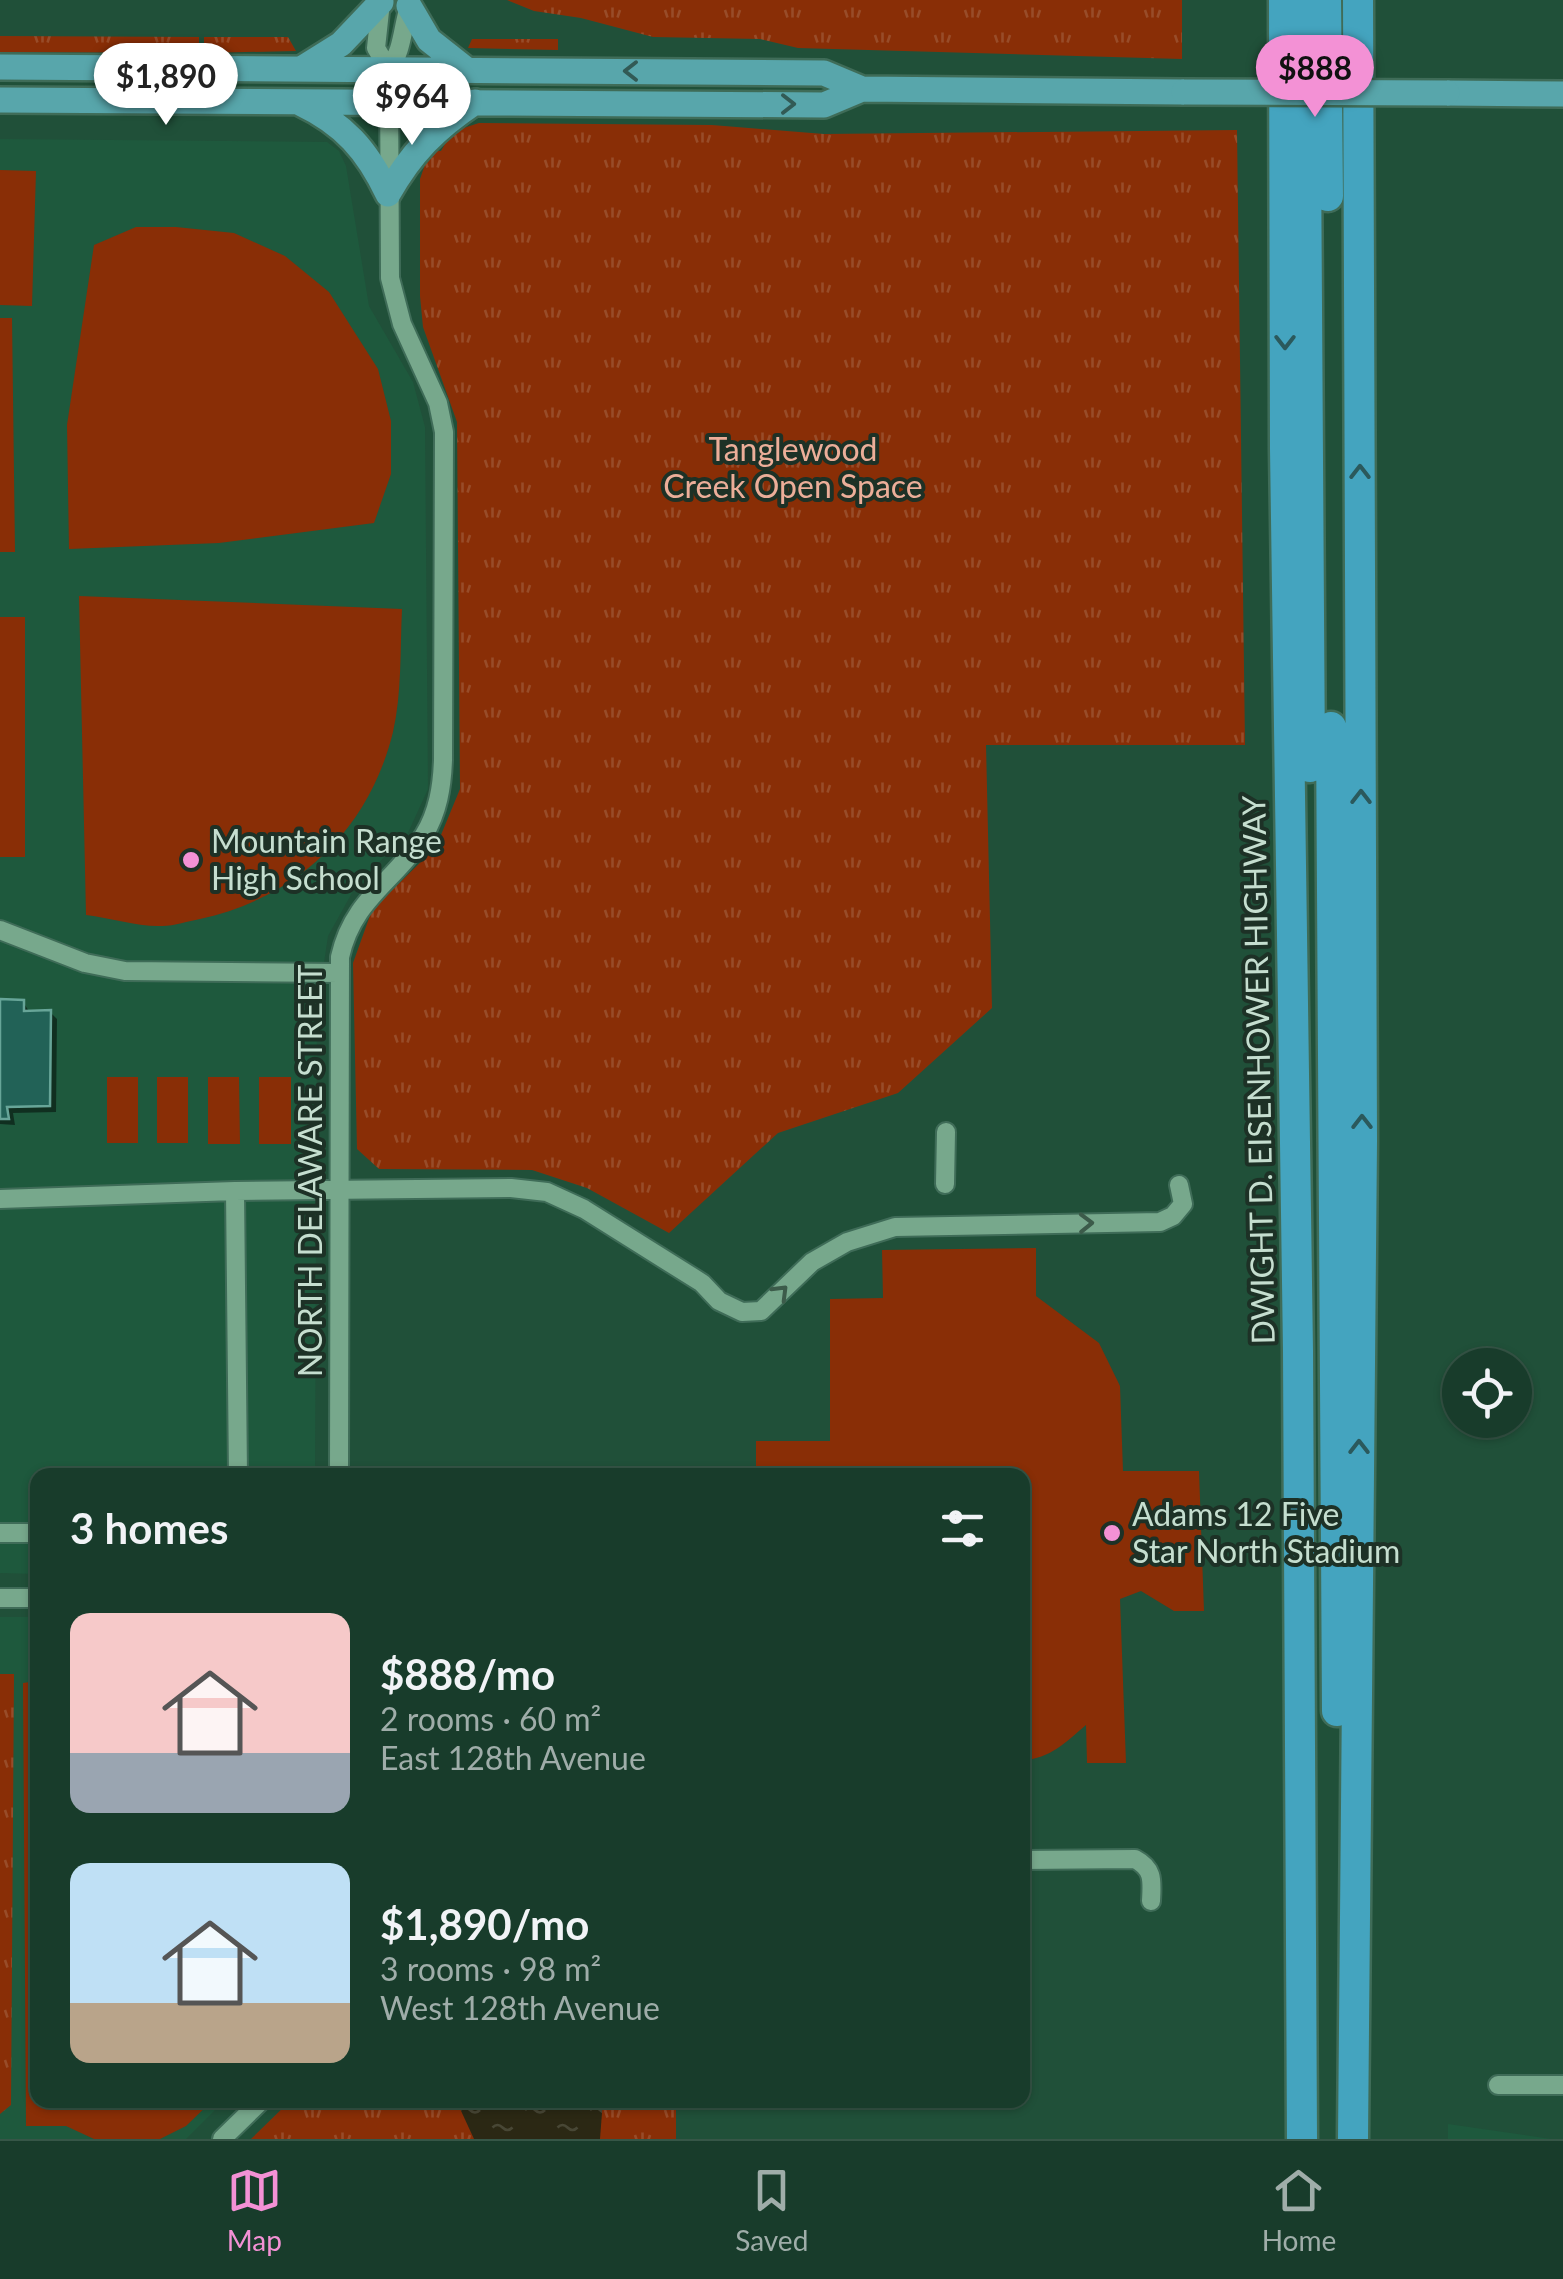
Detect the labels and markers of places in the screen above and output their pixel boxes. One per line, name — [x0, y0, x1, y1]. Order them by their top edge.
pin: $888 — [1256, 35, 1374, 120]
pin: $1,890 — [85, 43, 247, 128]
pin: $964 — [353, 63, 471, 148]
place label: Mountain Range High School — [211, 821, 442, 897]
marker: Mountain Range High School — [180, 849, 202, 871]
place label: Adams 12 Five Star North Stadium — [1132, 1494, 1400, 1570]
marker: Adams 12 Five Star North Stadium — [1101, 1522, 1123, 1544]

